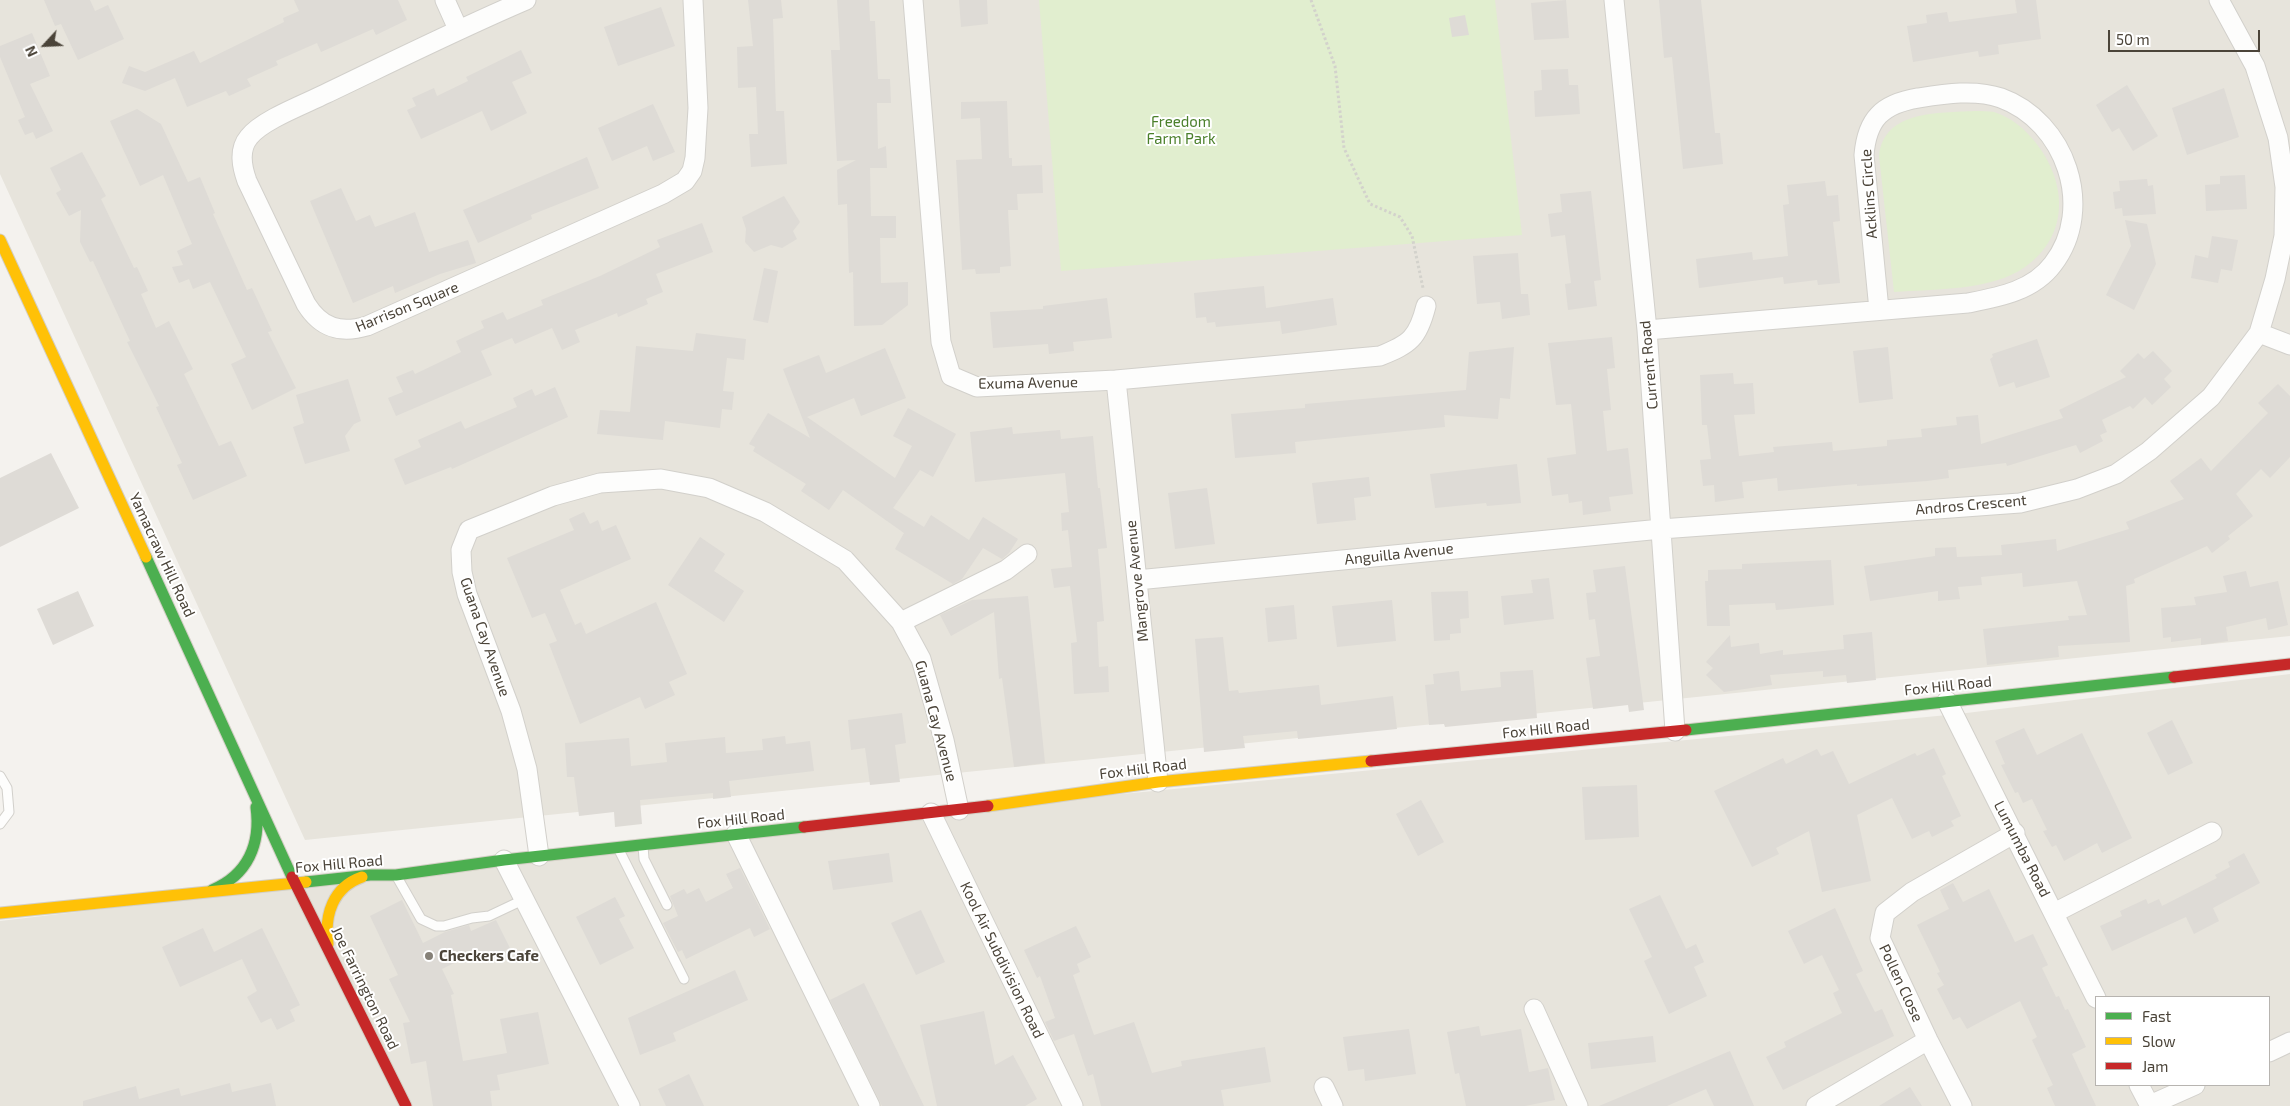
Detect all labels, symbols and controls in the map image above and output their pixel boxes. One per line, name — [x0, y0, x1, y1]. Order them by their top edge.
north arrow — [20, 20, 70, 70]
scale bar — [2110, 20, 2262, 52]
text: 50 m — [2116, 30, 2150, 48]
text: N — [21, 43, 41, 60]
park label: Freedom Farm Park — [1146, 113, 1216, 148]
street label: Acklins Circle — [1857, 148, 1881, 240]
street label: Harrison Square — [353, 278, 461, 336]
street label: Current Road — [1636, 320, 1662, 410]
street label: Exuma Avenue — [978, 373, 1078, 393]
street label: Yamacraw Hill Road — [125, 490, 199, 620]
street label: Andros Crescent — [1915, 491, 2027, 519]
street label: Mangrove Avenue — [1122, 519, 1152, 643]
street label: Anguilla Avenue — [1344, 539, 1454, 569]
street label: Guana Cay Avenue — [456, 575, 514, 699]
street label: Guana Cay Avenue — [911, 658, 961, 784]
street label: Fox Hill Road — [1903, 672, 1993, 700]
street label: Fox Hill Road — [1501, 715, 1591, 743]
street label: Fox Hill Road — [1098, 755, 1188, 783]
street label: Lumumba Road — [1990, 798, 2054, 900]
street label: Fox Hill Road — [696, 805, 786, 833]
street label: Fox Hill Road — [294, 851, 384, 877]
street label: Kool Air Subdivision Road — [956, 879, 1048, 1041]
street label: Joe Farrington Road — [327, 924, 403, 1052]
street label: Pollen Close — [1875, 941, 1927, 1025]
place label: Checkers Cafe — [439, 947, 539, 965]
marker: Checkers Cafe — [423, 950, 435, 962]
legend — [2095, 996, 2270, 1086]
text: Fast — [2142, 1007, 2171, 1025]
text: Slow — [2142, 1032, 2176, 1050]
text: Jam — [2142, 1057, 2168, 1075]

